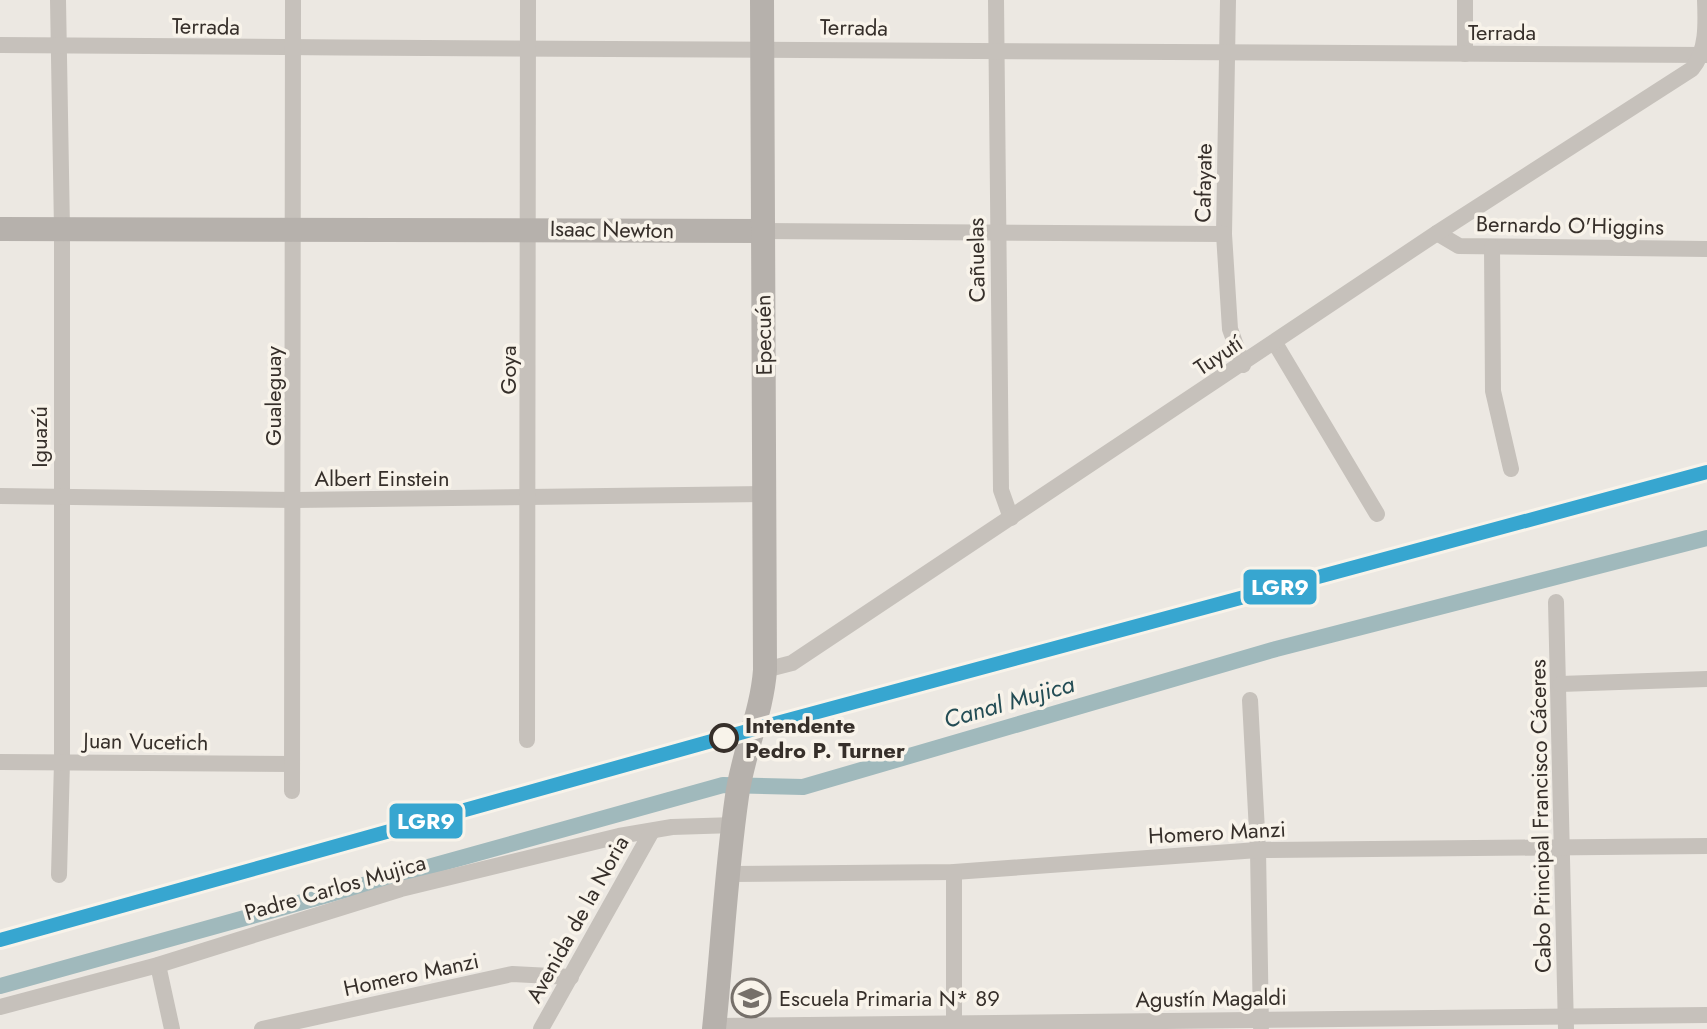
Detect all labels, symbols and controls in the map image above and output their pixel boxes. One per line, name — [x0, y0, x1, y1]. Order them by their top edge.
street label: Terrada — [172, 9, 240, 43]
street label: Terrada — [820, 10, 888, 44]
street label: Terrada — [1468, 16, 1536, 48]
street label: Cafayate — [1186, 143, 1220, 223]
street label: Bernardo O'Higgins — [1476, 207, 1665, 243]
street label: Isaac Newton — [550, 212, 674, 246]
street label: Cañuelas — [959, 217, 993, 303]
street label: Epecuén — [746, 294, 780, 376]
street label: Tuyutí — [1187, 326, 1250, 383]
street label: Gualeguay — [257, 346, 289, 446]
street label: Goya — [492, 346, 524, 395]
street label: Iguazú — [23, 406, 55, 468]
street label: Albert Einstein — [315, 462, 450, 494]
line badge: LGR9 — [1242, 568, 1318, 606]
text: LGR9 — [1251, 571, 1309, 603]
street label: Cabo Principal Francisco Cáceres — [1521, 659, 1559, 973]
water label: Canal Mujica — [939, 666, 1078, 737]
place label: Intendente Pedro P. Turner — [745, 709, 905, 766]
street label: Juan Vucetich — [80, 724, 209, 758]
marker: Intendente Pedro P. Turner — [710, 724, 738, 752]
line badge: LGR9 — [388, 802, 464, 840]
text: LGR9 — [397, 805, 455, 837]
street label: Homero Manzi — [1147, 812, 1287, 852]
street label: Avenida de la Noria — [518, 830, 636, 1008]
street label: Padre Carlos Mujica — [241, 846, 429, 928]
street label: Homero Manzi — [340, 944, 482, 1004]
school or university icon: Escuela Primaria N* 89 — [730, 977, 772, 1019]
street label: Agustín Magaldi — [1135, 981, 1287, 1015]
place label: Escuela Primaria N* 89 — [779, 982, 1000, 1014]

